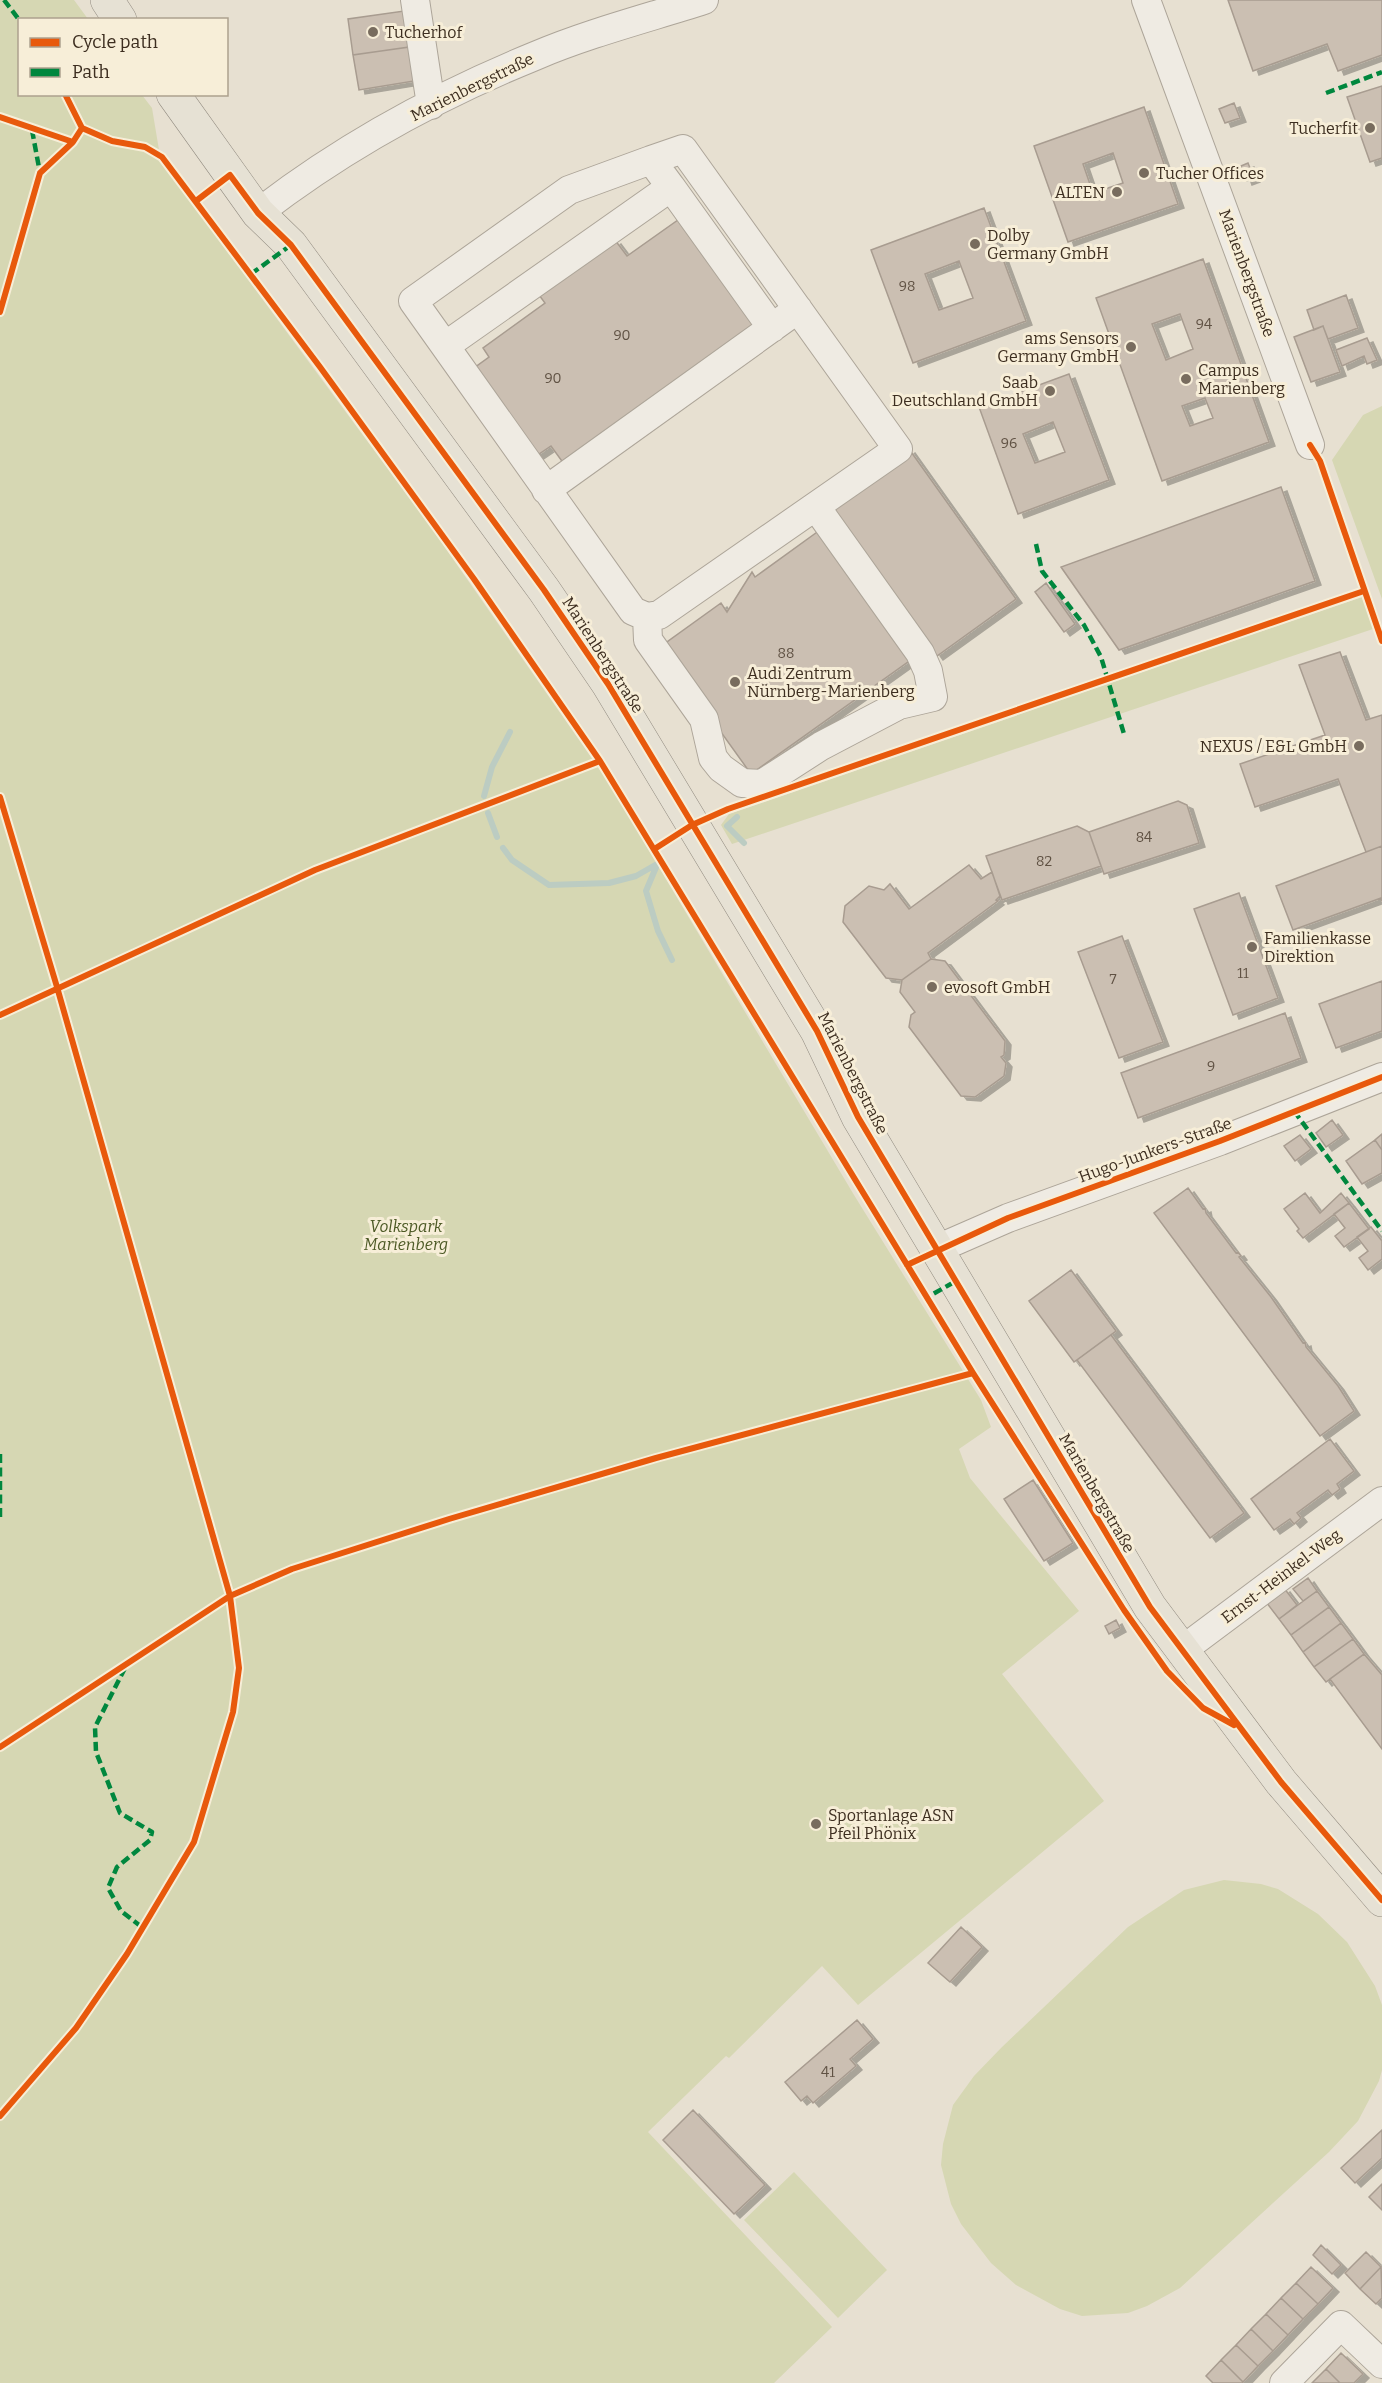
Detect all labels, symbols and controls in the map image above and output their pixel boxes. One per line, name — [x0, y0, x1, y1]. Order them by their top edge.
legend — [18, 18, 228, 96]
place label: Tucherhof — [385, 23, 464, 42]
marker: Tucherhof — [366, 25, 380, 39]
text: Cycle path — [72, 31, 158, 53]
street label: Marienbergstraße — [407, 49, 537, 125]
text: Path — [72, 61, 110, 83]
place label: Tucherfit — [1289, 119, 1358, 138]
marker: Tucherfit — [1363, 121, 1377, 135]
place label: Tucher Offices — [1156, 164, 1264, 183]
marker: Tucher Offices — [1137, 166, 1151, 180]
place label: ALTEN — [1055, 183, 1105, 202]
marker: ALTEN — [1110, 185, 1124, 199]
street label: Marienbergstraße — [1215, 207, 1279, 339]
place label: Dolby Germany GmbH — [987, 226, 1109, 263]
marker: Dolby Germany GmbH — [968, 237, 982, 251]
house number: 98 — [899, 278, 915, 295]
house number: 94 — [1196, 316, 1212, 333]
house number: 90 — [613, 327, 631, 344]
place label: ams Sensors Germany GmbH — [997, 329, 1119, 366]
marker: ams Sensors Germany GmbH — [1124, 340, 1138, 354]
place label: Campus Marienberg — [1198, 361, 1285, 398]
house number: 90 — [544, 370, 562, 387]
marker: Campus Marienberg — [1179, 372, 1193, 386]
place label: Saab Deutschland GmbH — [892, 373, 1038, 410]
marker: Saab Deutschland GmbH — [1043, 384, 1057, 398]
house number: 96 — [1001, 435, 1017, 452]
street label: Marienbergstraße — [558, 593, 648, 717]
house number: 88 — [778, 645, 794, 662]
place label: Audi Zentrum Nürnberg-Marienberg — [747, 664, 915, 701]
marker: Audi Zentrum Nürnberg-Marienberg — [728, 675, 742, 689]
place label: NEXUS / E&L GmbH — [1200, 737, 1347, 756]
marker: NEXUS / E&L GmbH — [1352, 739, 1366, 753]
house number: 84 — [1136, 829, 1152, 846]
house number: 82 — [1036, 853, 1052, 870]
place label: Familienkasse Direktion — [1264, 929, 1371, 966]
marker: Familienkasse Direktion — [1245, 940, 1259, 954]
house number: 11 — [1237, 965, 1249, 982]
house number: 7 — [1109, 971, 1117, 988]
place label: evosoft GmbH — [944, 978, 1050, 997]
marker: evosoft GmbH — [925, 980, 939, 994]
street label: Marienbergstraße — [814, 1009, 892, 1137]
house number: 9 — [1207, 1058, 1215, 1075]
street label: Hugo-Junkers-Straße — [1076, 1113, 1234, 1187]
park label: Volkspark Marienberg — [364, 1217, 448, 1254]
street label: Marienbergstraße — [1055, 1430, 1139, 1556]
street label: Ernst-Heinkel-Weg — [1217, 1525, 1345, 1627]
place label: Sportanlage ASN Pfeil Phönix — [828, 1806, 954, 1843]
marker: Sportanlage ASN Pfeil Phönix — [809, 1817, 823, 1831]
house number: 41 — [821, 2064, 835, 2081]

